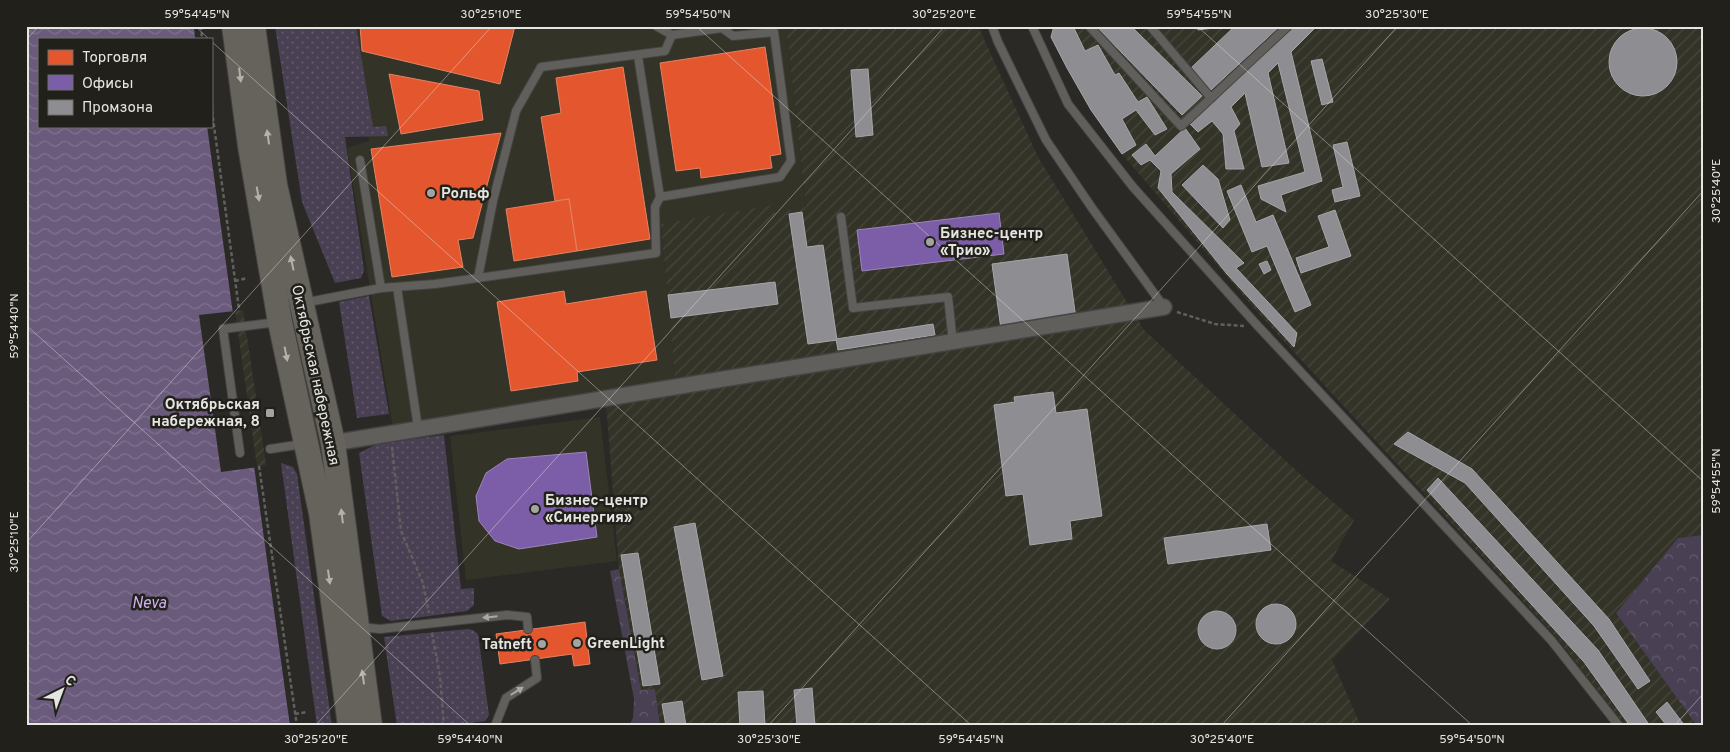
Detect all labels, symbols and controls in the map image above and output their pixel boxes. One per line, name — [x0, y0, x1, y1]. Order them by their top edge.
text: 59°54'45"N — [164, 7, 230, 23]
text: 30°25'10"E — [460, 7, 522, 23]
text: 59°54'50"N — [665, 7, 731, 23]
text: 30°25'20"E — [912, 7, 976, 23]
text: 59°54'55"N — [1166, 7, 1232, 23]
text: 30°25'30"E — [1365, 7, 1429, 23]
legend — [38, 38, 212, 128]
text: Торговля — [82, 49, 147, 68]
one-way arrow — [236, 67, 244, 83]
text: Офисы — [82, 75, 133, 94]
text: Промзона — [82, 99, 153, 118]
one-way arrow — [264, 128, 272, 144]
text: 30°25'40"E — [1709, 159, 1725, 223]
place label: Рольф — [441, 185, 490, 204]
one-way arrow — [254, 186, 262, 202]
marker: Рольф — [425, 187, 437, 199]
place label: Бизнес-центр «Трио» — [940, 225, 1043, 261]
marker: Бизнес-центр «Трио» — [924, 236, 936, 248]
one-way arrow — [288, 256, 296, 271]
street label: Октябрьская набережная — [286, 283, 343, 467]
text: 59°54'40"N — [7, 293, 23, 359]
one-way arrow — [282, 346, 290, 362]
place label: Октябрьская набережная, 8 — [152, 396, 260, 432]
marker: Октябрьская набережная, 8 — [264, 407, 276, 419]
text: 59°54'55"N — [1709, 448, 1725, 514]
place label: Бизнес-центр «Синергия» — [545, 492, 648, 528]
marker: Бизнес-центр «Синергия» — [529, 503, 541, 515]
one-way arrow — [338, 508, 346, 524]
text: 30°25'10"E — [7, 511, 23, 573]
one-way arrow — [326, 570, 334, 586]
water label: Neva — [132, 594, 167, 614]
one-way arrow — [482, 613, 498, 621]
place label: GreenLight — [587, 635, 665, 654]
place label: Tatneft — [482, 636, 532, 655]
marker: GreenLight — [571, 637, 583, 649]
marker: Tatneft — [536, 638, 548, 650]
north arrow — [38, 664, 88, 714]
one-way arrow — [359, 669, 367, 685]
text: С — [61, 672, 79, 691]
one-way arrow — [510, 686, 523, 696]
text: 30°25'20"E — [284, 732, 348, 748]
text: 59°54'40"N — [437, 732, 503, 748]
text: 30°25'30"E — [737, 732, 801, 748]
text: 59°54'45"N — [938, 732, 1004, 748]
text: 30°25'40"E — [1190, 732, 1254, 748]
text: 59°54'50"N — [1439, 732, 1505, 748]

